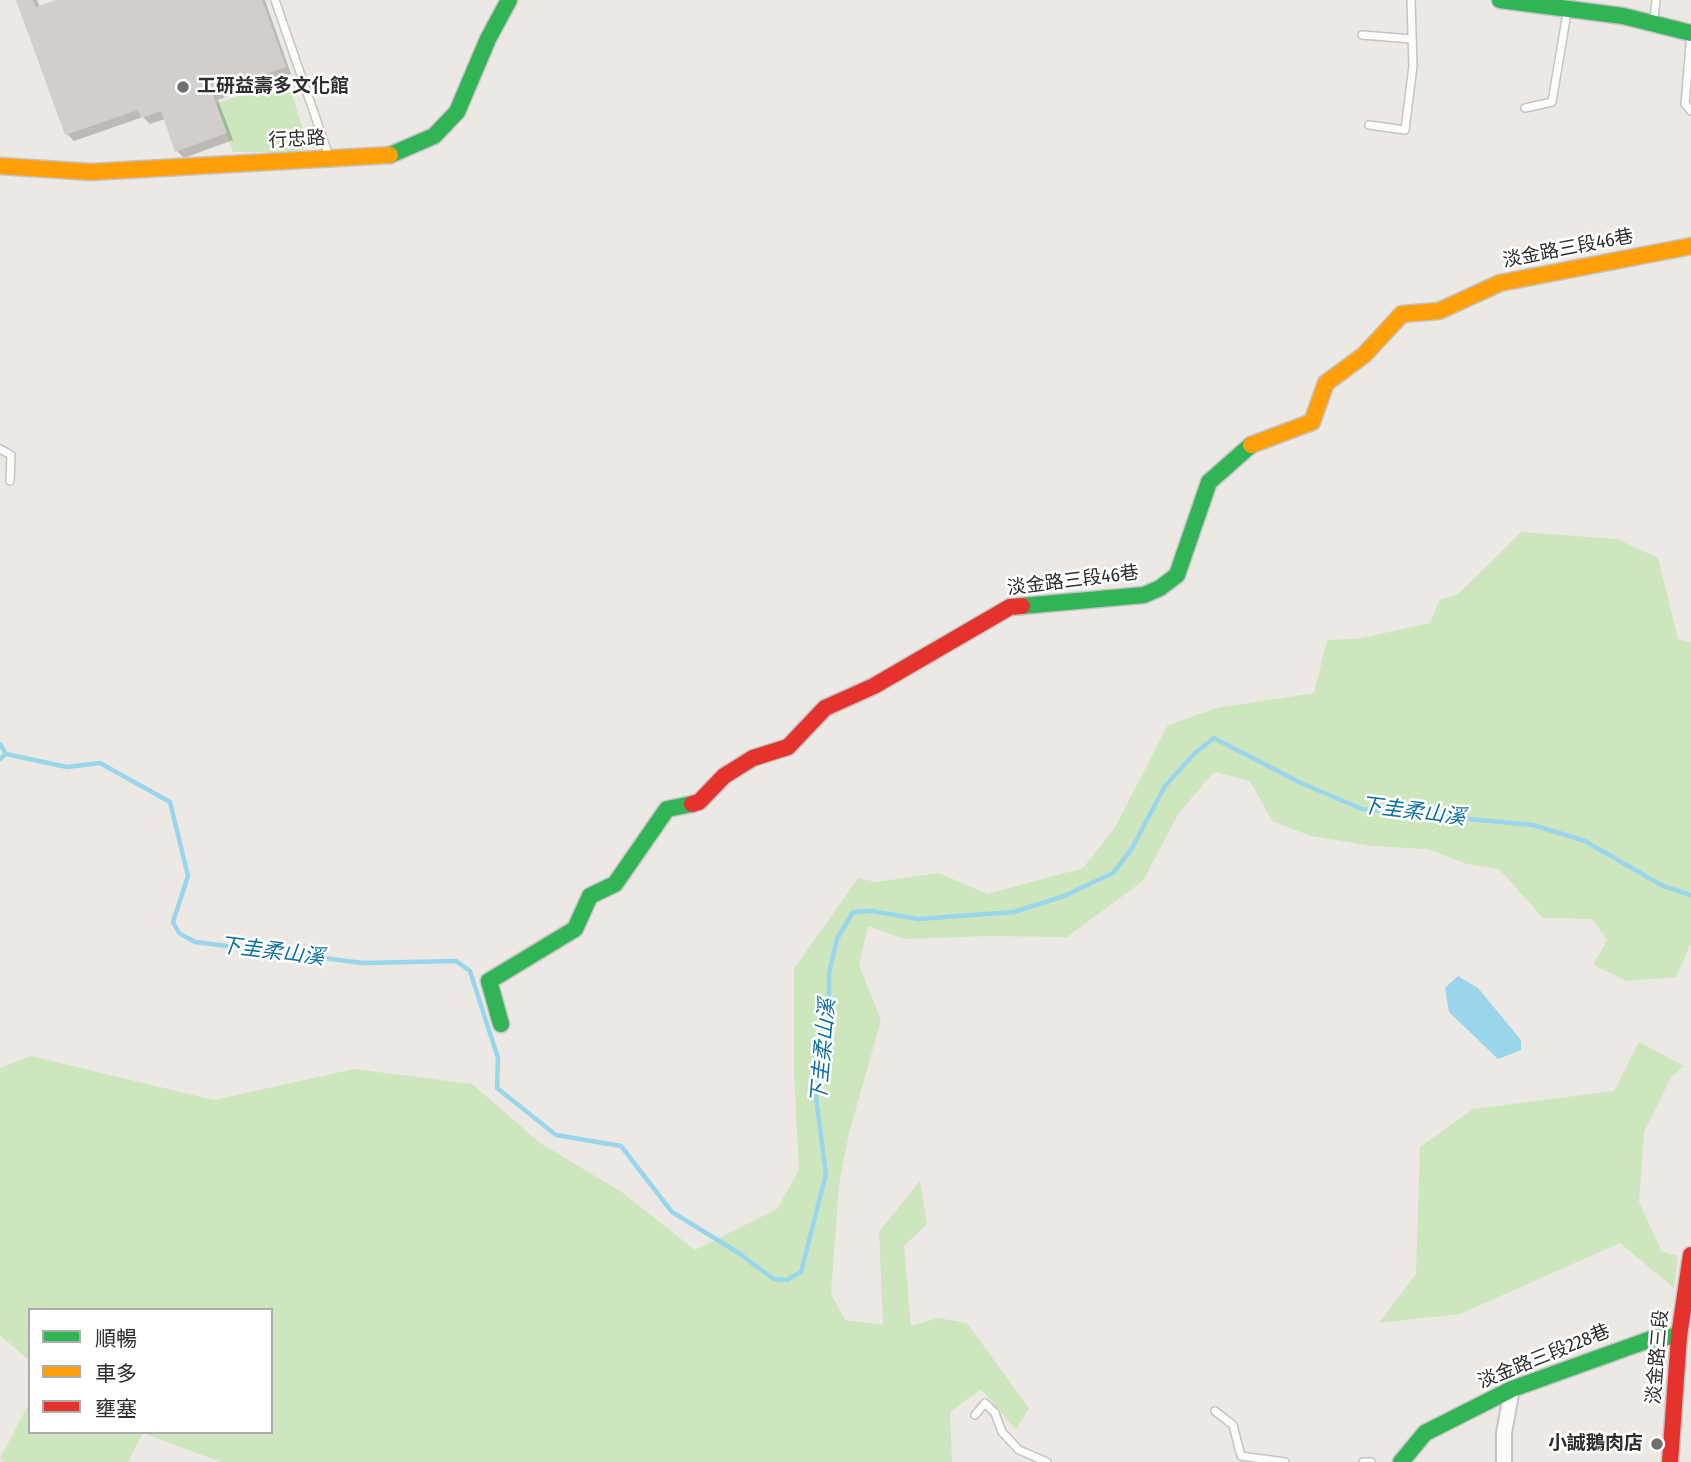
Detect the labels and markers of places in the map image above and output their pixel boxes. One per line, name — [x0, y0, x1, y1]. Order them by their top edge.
place label: 工研益壽多文化館 — [197, 76, 349, 98]
marker: 工研益壽多文化館 — [175, 79, 191, 95]
place label: 小誠鵝肉店 — [1548, 1433, 1643, 1455]
marker: 小誠鵝肉店 — [1649, 1436, 1665, 1452]

